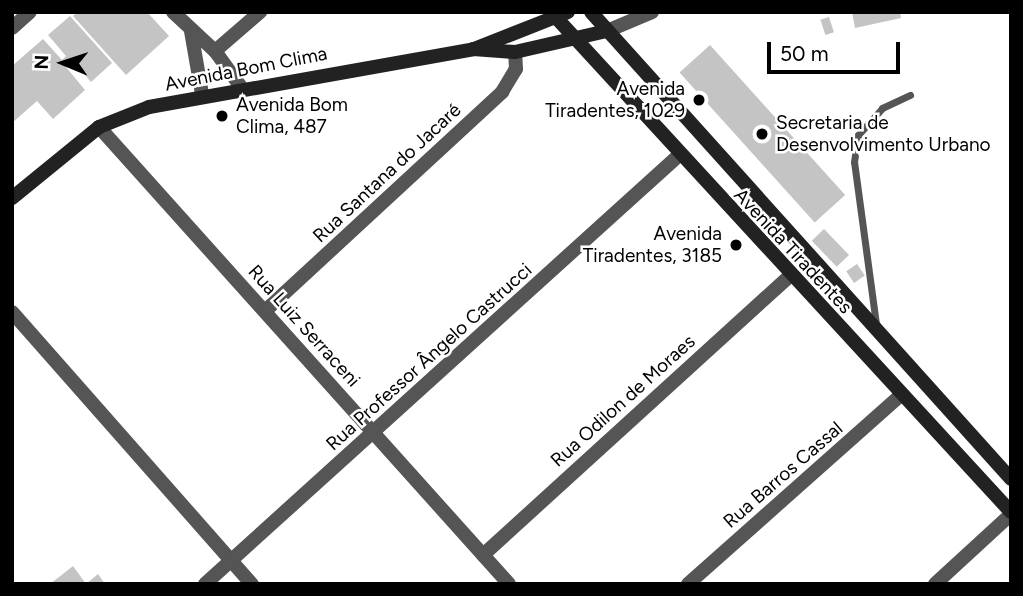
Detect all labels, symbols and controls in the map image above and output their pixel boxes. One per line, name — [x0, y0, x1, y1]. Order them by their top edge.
north arrow — [28, 28, 98, 98]
scale bar — [771, 28, 904, 72]
text: 50 m — [780, 41, 829, 66]
street label: Avenida Bom Clima — [163, 42, 329, 96]
text: N — [30, 55, 53, 70]
place label: Avenida Tiradentes, 1029 — [545, 78, 685, 122]
marker: Avenida Tiradentes, 1029 — [691, 92, 707, 108]
place label: Avenida Bom Clima, 487 — [236, 94, 348, 138]
street label: Rua Santana do Jacaré — [308, 99, 466, 247]
marker: Avenida Bom Clima, 487 — [214, 108, 230, 124]
place label: Secretaria de Desenvolvimento Urbano — [776, 112, 991, 156]
marker: Secretaria de Desenvolvimento Urbano — [754, 126, 770, 142]
street label: Avenida Tiradentes — [729, 184, 857, 318]
place label: Avenida Tiradentes, 3185 — [583, 223, 722, 267]
marker: Avenida Tiradentes, 3185 — [728, 237, 744, 253]
street label: Rua Professor Ângelo Castrucci — [322, 259, 536, 455]
street label: Rua Luiz Serraceni — [243, 260, 365, 392]
street label: Rua Odilon de Moraes — [546, 330, 700, 472]
street label: Rua Barros Cassal — [719, 417, 847, 533]

